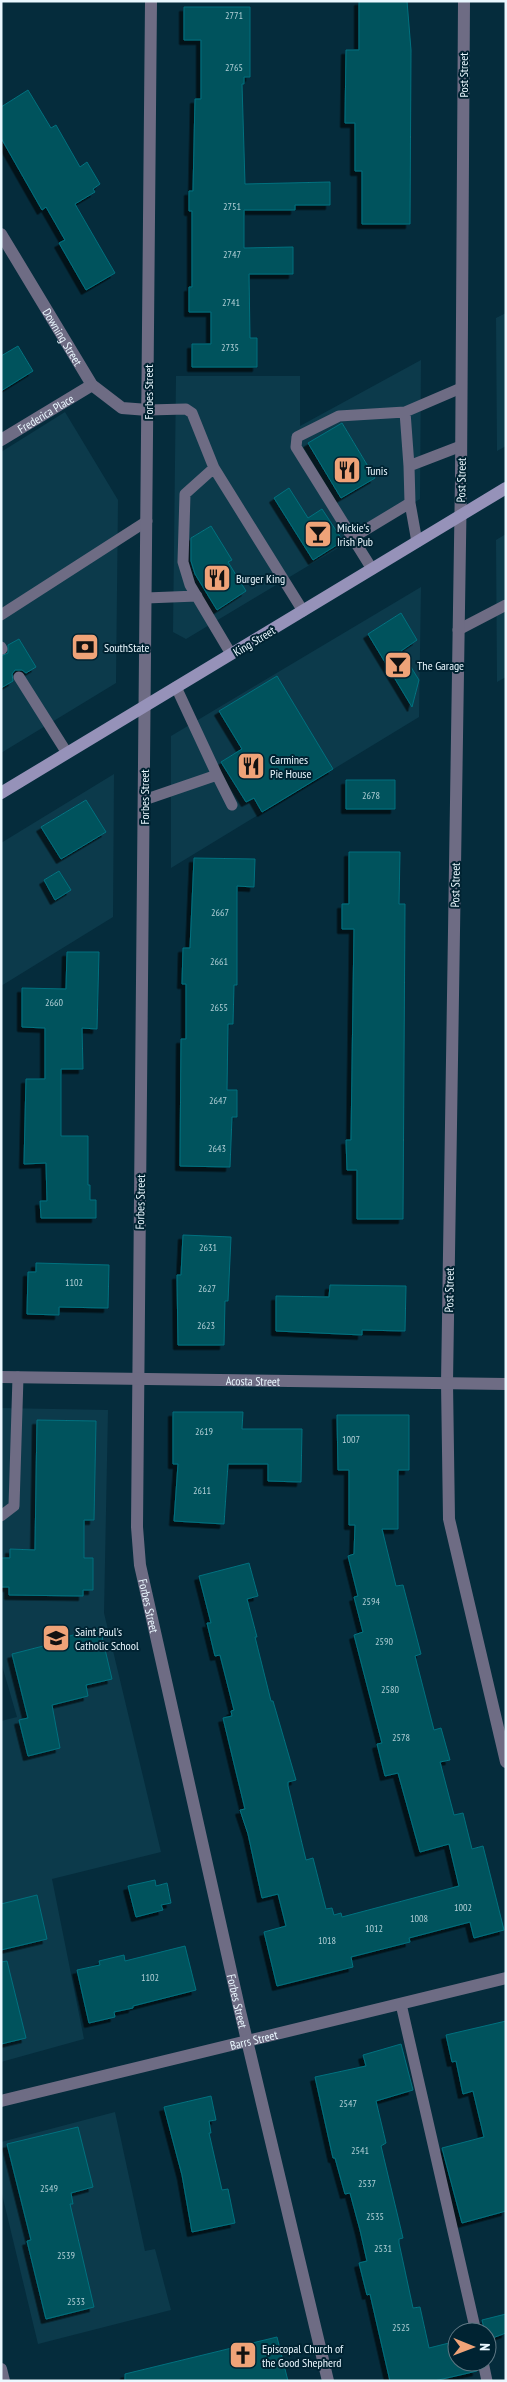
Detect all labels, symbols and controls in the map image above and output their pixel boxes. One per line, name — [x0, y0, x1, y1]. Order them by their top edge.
house number: 2771 — [225, 9, 243, 22]
street label: Post Street — [456, 52, 471, 98]
house number: 2765 — [225, 61, 243, 74]
house number: 2751 — [223, 200, 241, 213]
house number: 2747 — [223, 248, 241, 261]
house number: 2741 — [222, 296, 240, 309]
street label: Downing Street — [40, 305, 86, 369]
house number: 2735 — [221, 341, 239, 354]
street label: Forbes Street — [141, 364, 156, 420]
street label: Frederica Place — [15, 390, 76, 436]
restaurant icon: Tunis — [332, 455, 362, 485]
street label: Post Street — [453, 457, 469, 503]
place label: Tunis — [366, 463, 387, 478]
bar icon: Mickie's Irish Pub — [303, 519, 333, 549]
place label: Mickie's Irish Pub — [337, 520, 373, 549]
restaurant icon: Burger King — [202, 563, 232, 593]
place label: Burger King — [236, 571, 285, 586]
street label: King Street — [230, 622, 278, 659]
bank icon: SouthState — [70, 632, 100, 662]
place label: SouthState — [104, 640, 150, 655]
bar icon: The Garage — [383, 650, 413, 680]
place label: The Garage — [417, 658, 464, 673]
restaurant icon: Carmines Pie House — [236, 751, 266, 781]
place label: Carmines Pie House — [270, 752, 311, 781]
street label: Forbes Street — [137, 769, 152, 825]
house number: 2678 — [362, 789, 380, 802]
street label: Post Street — [447, 862, 463, 908]
house number: 2667 — [211, 906, 229, 919]
house number: 2661 — [210, 955, 228, 968]
house number: 2660 — [45, 996, 64, 1009]
house number: 2655 — [210, 1001, 228, 1014]
house number: 2647 — [209, 1094, 227, 1107]
house number: 2643 — [208, 1142, 226, 1155]
street label: Forbes Street — [132, 1174, 148, 1230]
house number: 2631 — [199, 1241, 217, 1254]
street label: Post Street — [441, 1267, 457, 1313]
house number: 1102 — [65, 1276, 83, 1289]
house number: 2627 — [198, 1282, 216, 1295]
house number: 2623 — [197, 1319, 215, 1332]
street label: Acosta Street — [226, 1373, 281, 1388]
house number: 2619 — [195, 1425, 213, 1438]
house number: 1007 — [342, 1433, 360, 1446]
house number: 2611 — [193, 1484, 211, 1497]
street label: Forbes Street — [136, 1577, 163, 1635]
house number: 2594 — [362, 1595, 381, 1608]
school or university icon: Saint Paul's Catholic School — [41, 1623, 71, 1653]
place label: Saint Paul's Catholic School — [75, 1624, 139, 1653]
house number: 2590 — [375, 1635, 394, 1648]
house number: 2580 — [381, 1683, 400, 1696]
house number: 2578 — [392, 1731, 410, 1744]
house number: 1002 — [454, 1901, 472, 1914]
house number: 1008 — [410, 1912, 428, 1925]
house number: 1012 — [365, 1922, 383, 1935]
house number: 1018 — [318, 1934, 336, 1947]
house number: 1102 — [141, 1971, 159, 1984]
street label: Forbes Street — [224, 1972, 251, 2030]
street label: Barrs Street — [228, 2026, 280, 2053]
house number: 2547 — [339, 2097, 357, 2110]
house number: 2541 — [351, 2144, 369, 2157]
house number: 2537 — [358, 2177, 376, 2190]
house number: 2549 — [40, 2182, 58, 2195]
house number: 2535 — [366, 2210, 384, 2223]
house number: 2531 — [374, 2242, 392, 2255]
house number: 2539 — [57, 2249, 75, 2262]
house number: 2533 — [67, 2295, 85, 2308]
house number: 2525 — [392, 2321, 410, 2334]
north arrow — [447, 2322, 497, 2372]
church icon: Episcopal Church of the Good Shepherd — [228, 2340, 258, 2370]
place label: Episcopal Church of the Good Shepherd — [262, 2341, 344, 2370]
text: N — [476, 2343, 494, 2351]

